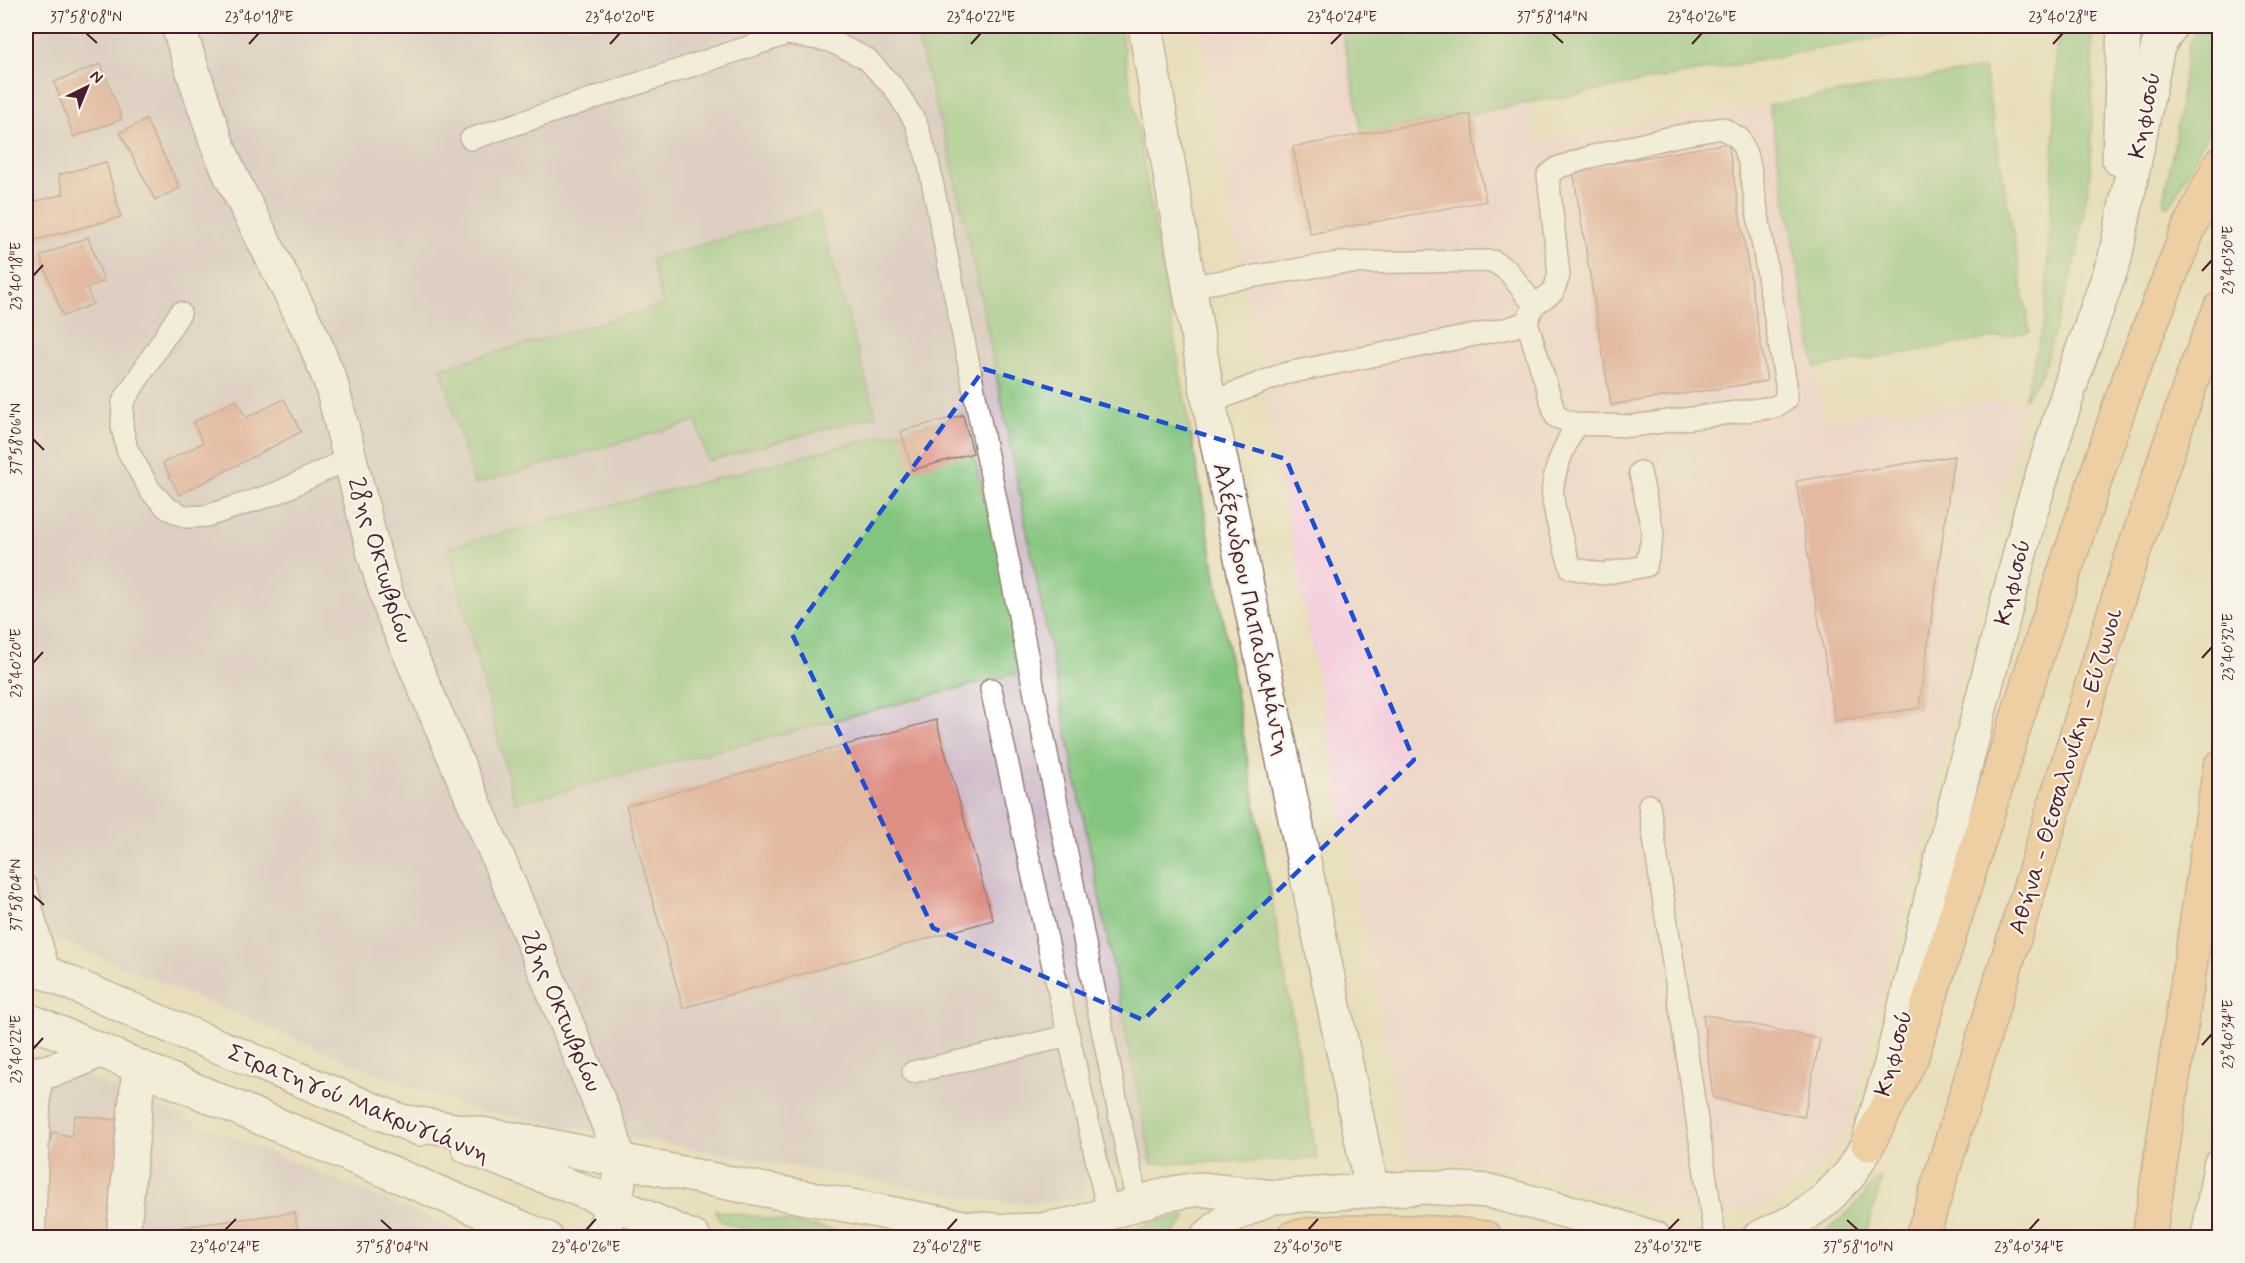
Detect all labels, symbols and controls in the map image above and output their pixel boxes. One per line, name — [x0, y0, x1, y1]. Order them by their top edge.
text: 37°58'08"N — [50, 8, 122, 28]
text: 23°40'18"E — [225, 8, 293, 28]
text: 23°40'20"E — [585, 8, 655, 28]
text: 23°40'22"E — [947, 8, 1016, 28]
text: 23°40'24"E — [1307, 8, 1377, 28]
text: 37°58'14"N — [1516, 8, 1588, 28]
text: 23°40'26"E — [1667, 8, 1737, 28]
text: 23°40'28"E — [2028, 8, 2098, 28]
north arrow — [57, 57, 117, 117]
text: N — [85, 66, 107, 88]
street label: Κηφισού — [2122, 69, 2169, 161]
text: 23°40'30"E — [2219, 225, 2239, 294]
text: 23°40'18"E — [7, 242, 27, 310]
text: 37°58'06"N — [7, 403, 27, 475]
street label: Αλέξανδρου Παπαδιαμάντη — [1204, 460, 1298, 758]
street label: 28ης Οκτωβρίου — [340, 474, 420, 647]
street label: Κηφισού — [1988, 536, 2039, 629]
street label: Αθήνα - Θεσσαλονίκη - Εύζωνοι — [2002, 604, 2131, 938]
text: 23°40'32"E — [2219, 613, 2239, 681]
text: 23°40'20"E — [7, 628, 27, 698]
text: 37°58'04"N — [7, 859, 27, 931]
street label: 28ης Οκτωβρίου — [513, 926, 609, 1097]
text: 23°40'34"E — [2219, 999, 2239, 1069]
street label: Κηφισού — [1868, 1007, 1921, 1100]
text: 23°40'22"E — [7, 1014, 27, 1083]
street label: Στρατηγού Μακρυγιάννη — [223, 1038, 494, 1171]
text: 23°40'24"E — [190, 1238, 260, 1258]
text: 37°58'04"N — [356, 1238, 428, 1258]
text: 23°40'26"E — [551, 1238, 621, 1258]
text: 23°40'28"E — [912, 1238, 982, 1258]
text: 23°40'30"E — [1274, 1238, 1343, 1258]
text: 23°40'32"E — [1634, 1238, 1702, 1258]
text: 37°58'10"N — [1823, 1238, 1893, 1258]
text: 23°40'34"E — [1994, 1238, 2064, 1258]

